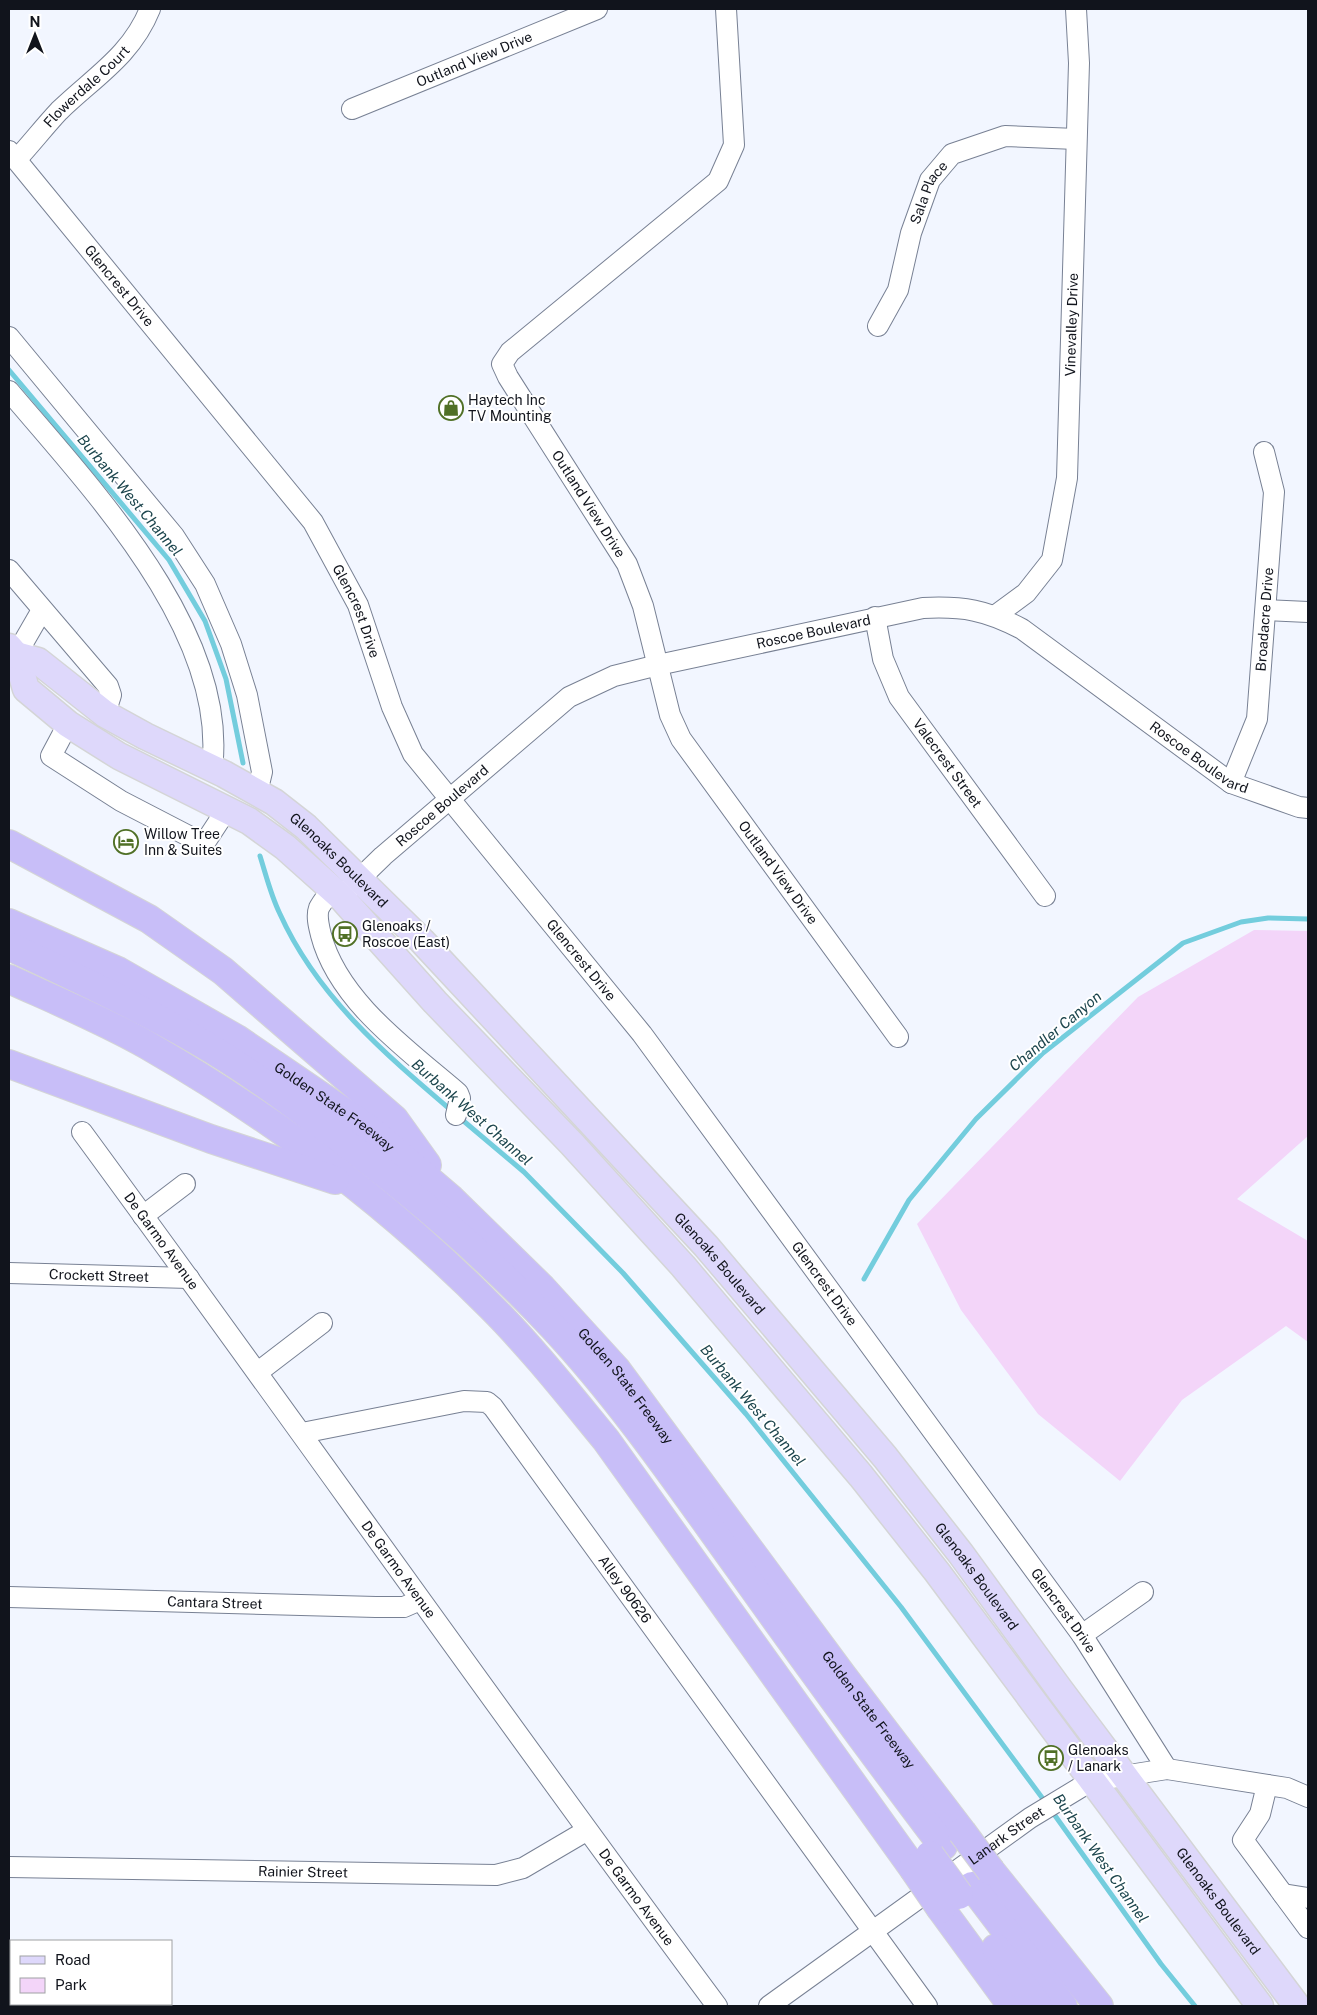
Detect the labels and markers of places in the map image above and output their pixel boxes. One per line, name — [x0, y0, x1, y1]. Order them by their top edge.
place label: Haytech Inc TV Mounting — [468, 392, 552, 424]
shop icon: Haytech Inc TV Mounting — [438, 395, 464, 421]
place label: Willow Tree Inn & Suites — [144, 826, 222, 858]
hotel icon: Willow Tree Inn & Suites — [113, 829, 139, 855]
place label: Glenoaks / Roscoe (East) — [362, 918, 450, 950]
bus stop icon: Glenoaks / Roscoe (East) — [332, 921, 358, 947]
place label: Glenoaks / Lanark — [1068, 1742, 1129, 1774]
bus stop icon: Glenoaks / Lanark — [1038, 1745, 1064, 1771]

